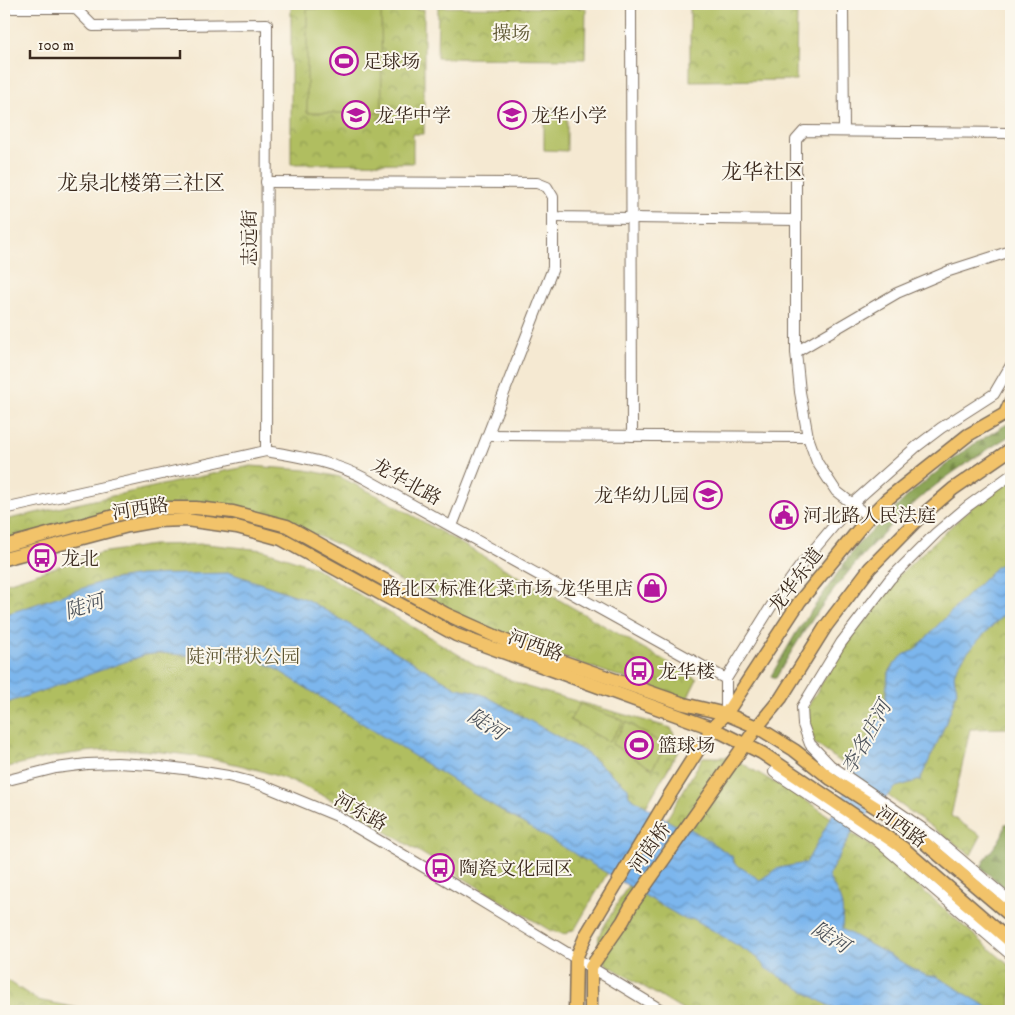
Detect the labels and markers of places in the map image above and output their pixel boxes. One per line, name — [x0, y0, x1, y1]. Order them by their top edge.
sports icon: 足球场 — [329, 46, 359, 76]
place label: 足球场 — [363, 51, 420, 74]
school or university icon: 龙华中学 — [341, 100, 371, 130]
school or university icon: 龙华小学 — [497, 100, 527, 130]
place label: 龙华中学 — [375, 105, 451, 128]
place label: 龙华小学 — [531, 105, 607, 128]
school or university icon: 龙华幼儿园 — [693, 480, 723, 510]
place label: 龙华幼儿园 — [594, 485, 689, 508]
public building icon: 河北路人民法庭 — [769, 500, 799, 530]
place label: 河北路人民法庭 — [803, 505, 936, 528]
bus stop icon: 龙北 — [27, 543, 57, 573]
place label: 龙北 — [61, 548, 99, 571]
shop icon: 路北区标准化菜市场 龙华里店 — [637, 573, 667, 603]
place label: 路北区标准化菜市场 龙华里店 — [382, 578, 633, 601]
bus stop icon: 龙华楼 — [624, 656, 654, 686]
place label: 龙华楼 — [658, 661, 715, 684]
sports icon: 篮球场 — [624, 730, 654, 760]
place label: 篮球场 — [658, 735, 715, 758]
bus stop icon: 陶瓷文化园区 — [425, 853, 455, 883]
place label: 陶瓷文化园区 — [459, 858, 573, 881]

